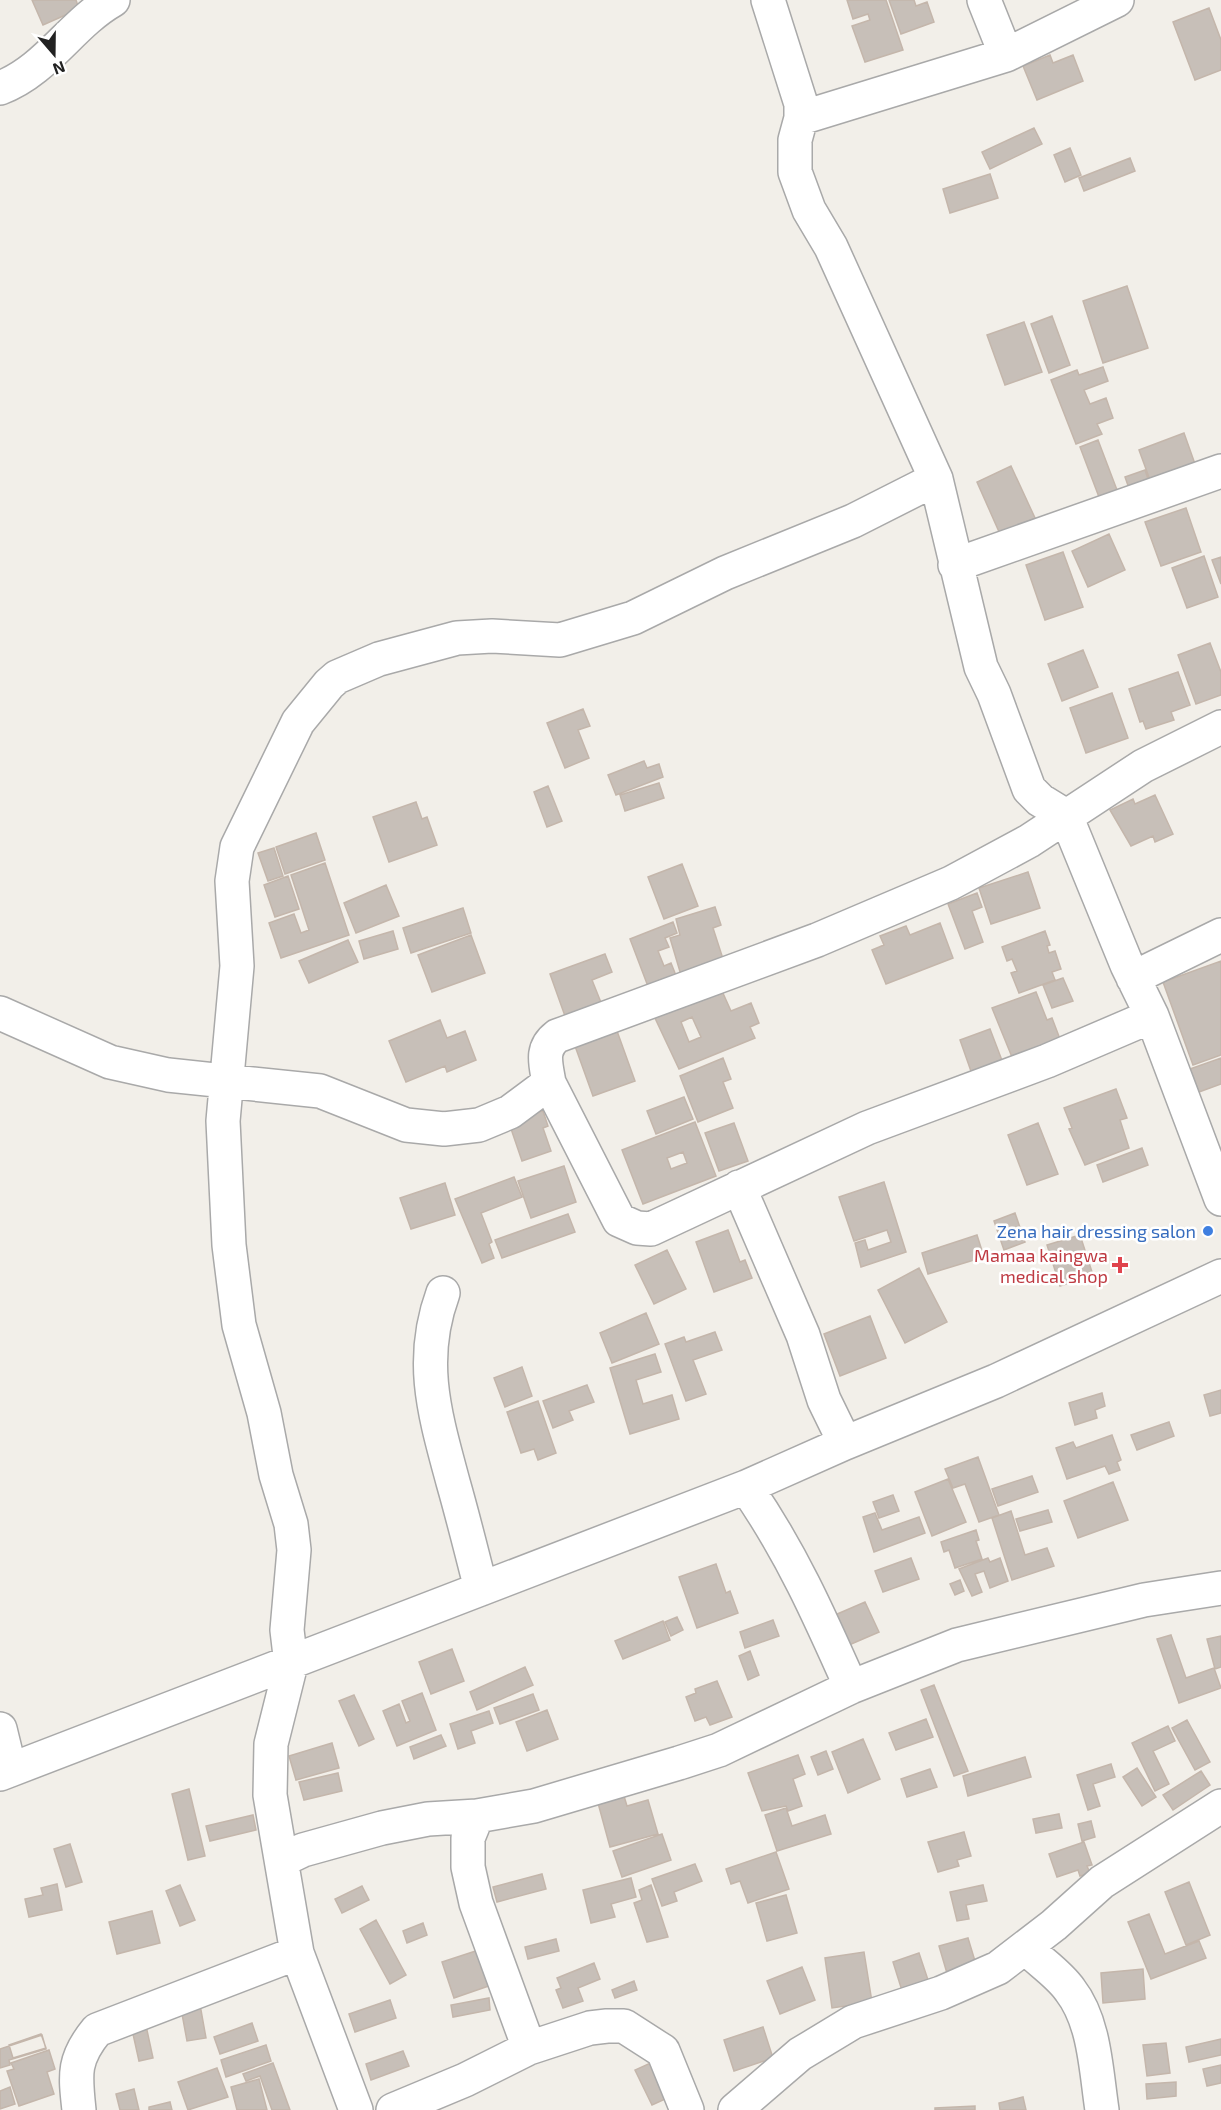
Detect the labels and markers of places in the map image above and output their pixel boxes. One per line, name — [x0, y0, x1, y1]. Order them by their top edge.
place label: Zena hair dressing salon — [997, 1220, 1196, 1242]
marker: Zena hair dressing salon — [1201, 1224, 1215, 1238]
place label: Mamaa kaingwa medical shop — [974, 1244, 1108, 1287]
marker: Mamaa kaingwa medical shop — [1113, 1258, 1127, 1272]

